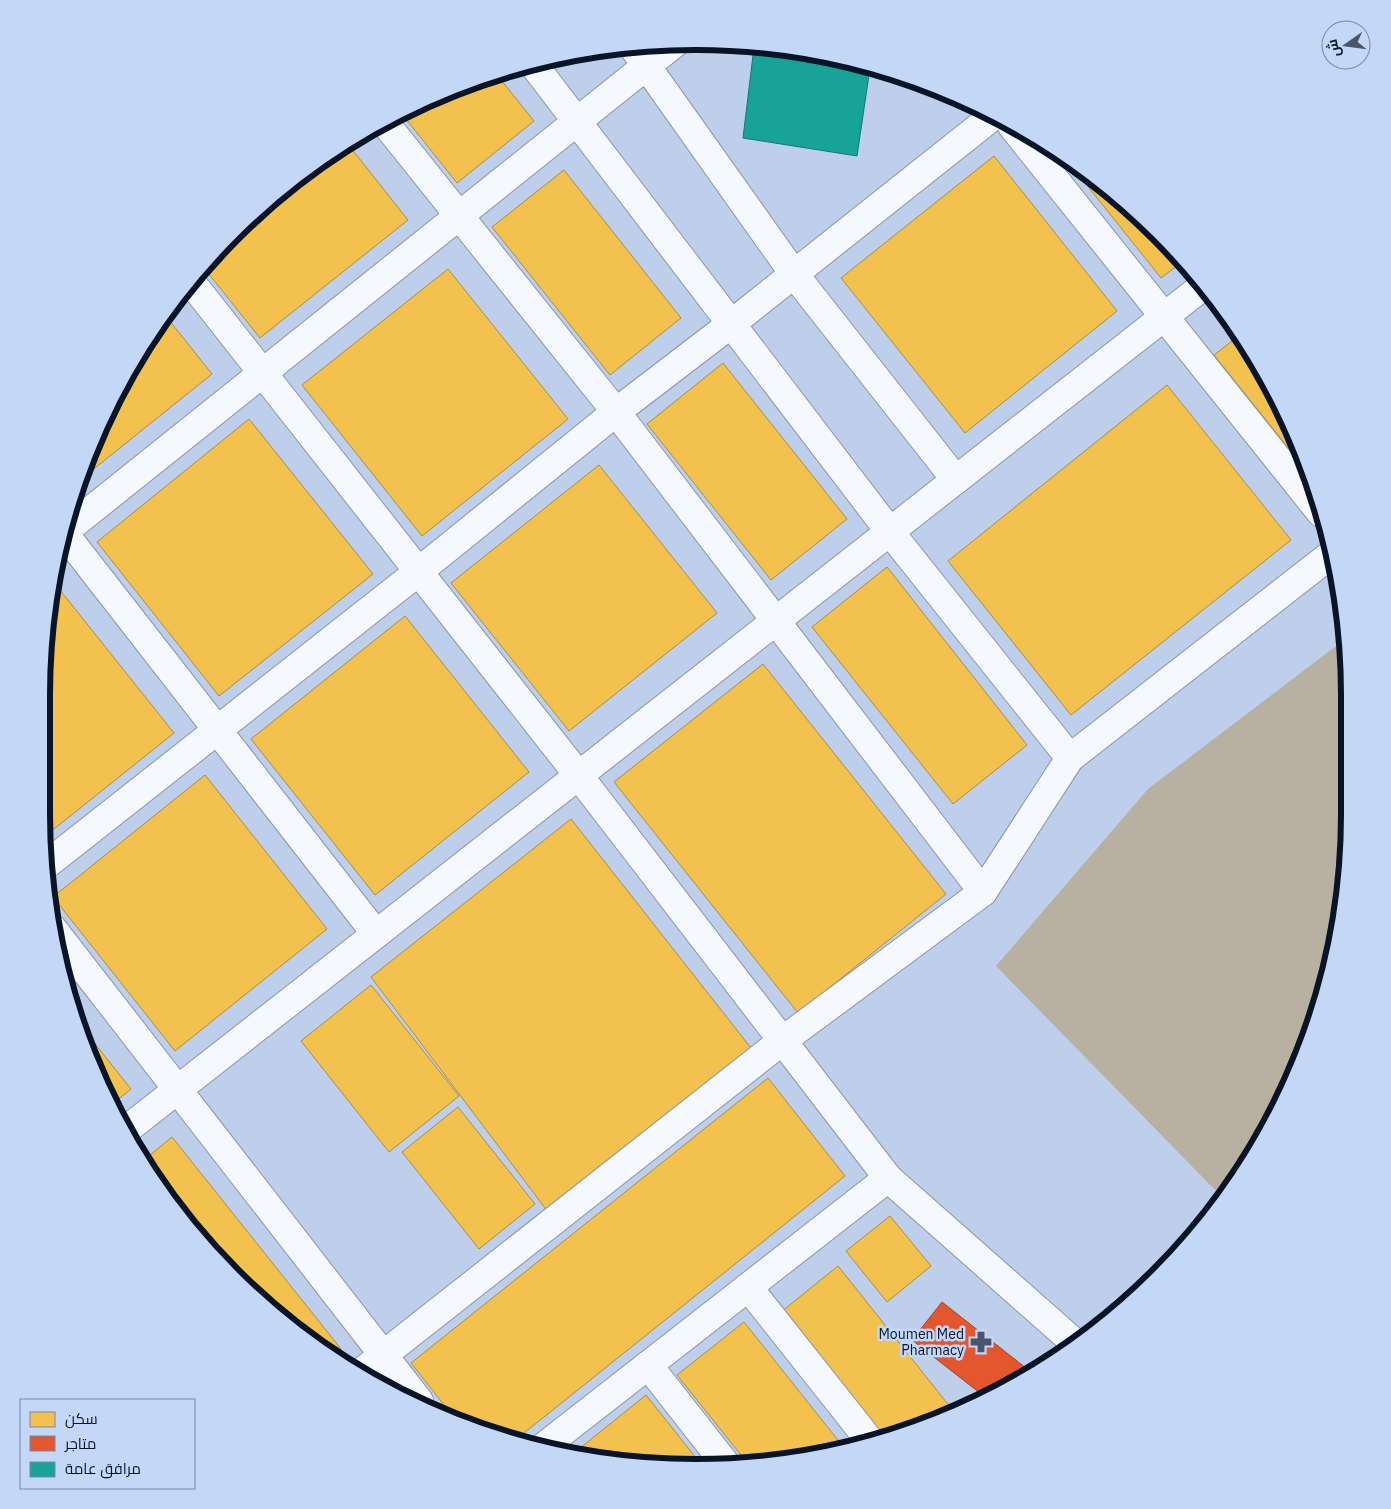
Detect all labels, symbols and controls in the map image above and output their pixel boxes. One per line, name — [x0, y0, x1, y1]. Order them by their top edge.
north arrow — [1321, 20, 1371, 70]
text: ش — [1322, 37, 1344, 59]
place label: Moumen Med Pharmacy — [879, 1325, 964, 1359]
pharmacy icon: Moumen Med Pharmacy — [968, 1329, 994, 1355]
legend — [20, 1399, 195, 1489]
text: سكن — [65, 1409, 98, 1429]
text: متاجر — [64, 1434, 96, 1453]
text: مرافق عامة — [65, 1459, 141, 1479]

